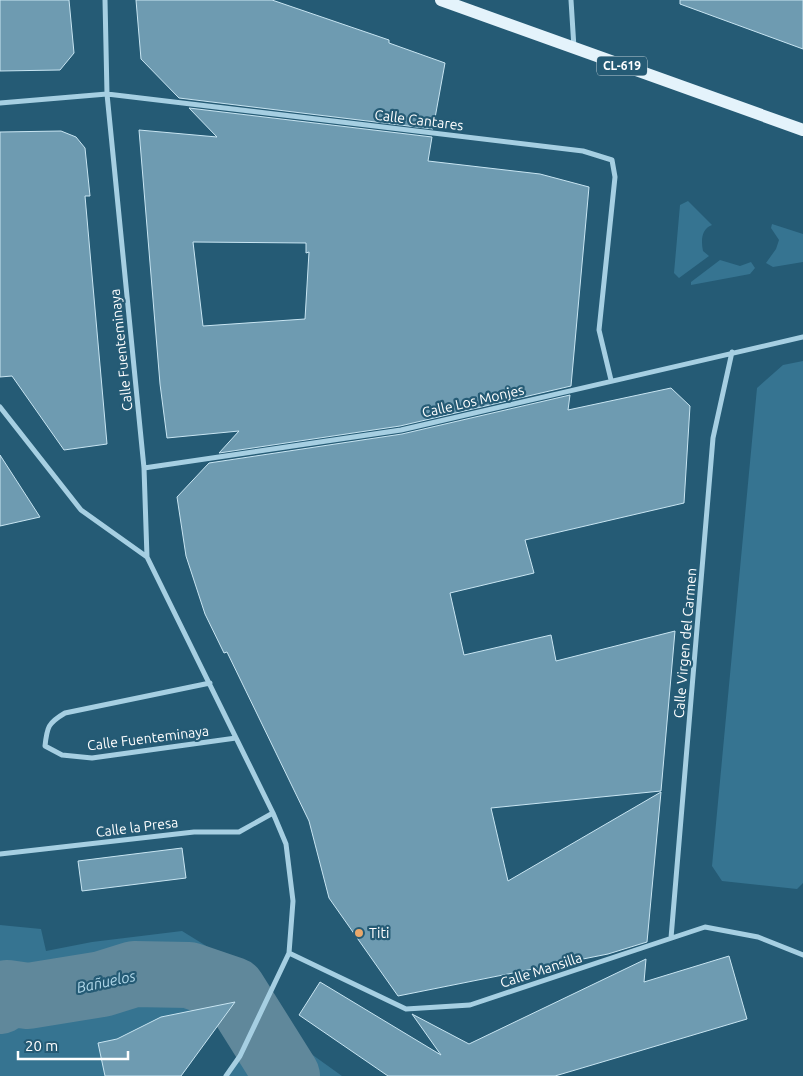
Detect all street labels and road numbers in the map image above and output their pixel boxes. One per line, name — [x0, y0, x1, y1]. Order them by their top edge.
road number: CL-619 — [597, 56, 647, 76]
street label: Calle Cantares — [374, 107, 464, 133]
street label: Calle Fuenteminaya — [107, 288, 135, 412]
street label: Calle Los Monjes — [420, 381, 526, 421]
street label: Calle Virgen del Carmen — [670, 567, 700, 719]
street label: Calle Fuenteminaya — [86, 723, 210, 753]
street label: Calle la Presa — [95, 814, 179, 840]
street label: Calle Mansilla — [498, 949, 584, 991]

